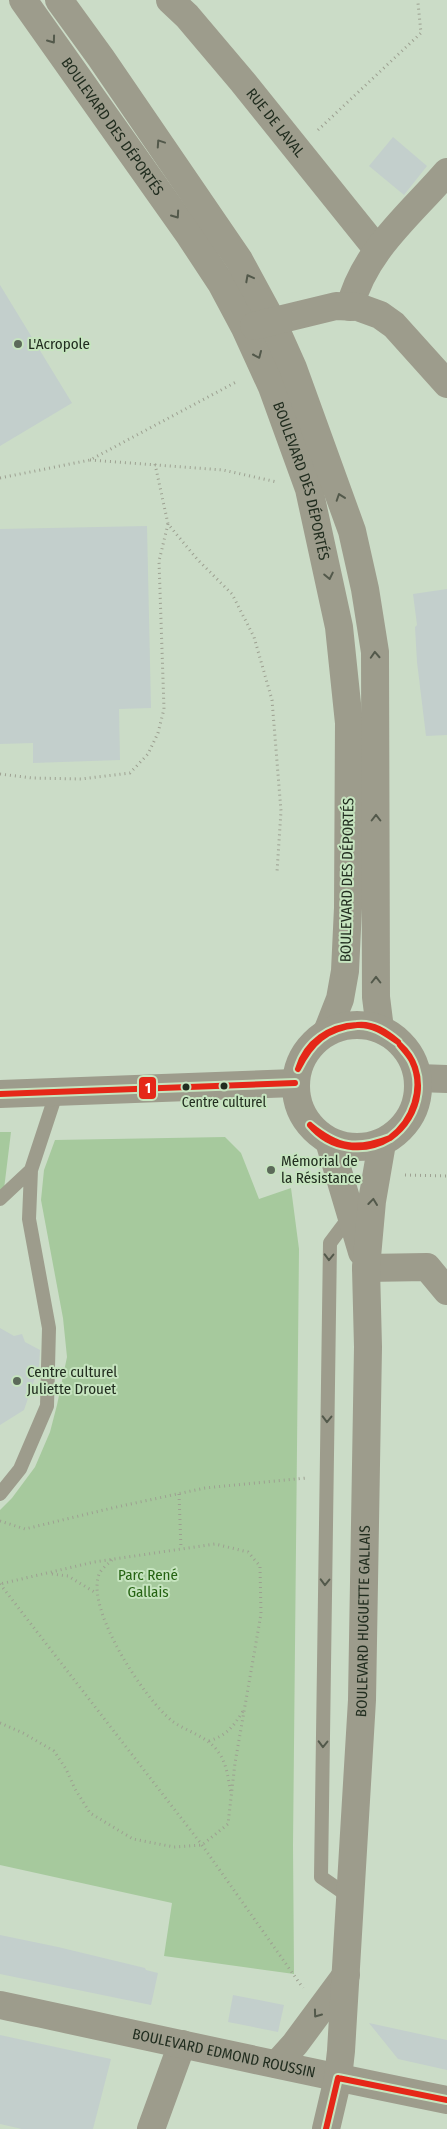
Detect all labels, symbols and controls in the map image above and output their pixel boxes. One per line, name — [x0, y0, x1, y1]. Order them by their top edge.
one-way arrow — [46, 34, 55, 44]
street label: BOULEVARD DES DÉPORTÉS — [58, 54, 167, 199]
street label: RUE DE LAVAL — [242, 85, 309, 161]
one-way arrow — [157, 139, 166, 149]
one-way arrow — [170, 210, 179, 219]
one-way arrow — [245, 275, 255, 284]
place label: L'Acropole — [28, 335, 90, 353]
marker: L'Acropole — [12, 338, 24, 350]
one-way arrow — [251, 350, 262, 359]
street label: BOULEVARD DES DÉPORTÉS — [269, 399, 333, 562]
one-way arrow — [336, 493, 346, 502]
one-way arrow — [323, 572, 334, 580]
one-way arrow — [369, 651, 380, 659]
street label: BOULEVARD DES DÉPORTÉS — [337, 798, 357, 962]
one-way arrow — [371, 813, 381, 821]
one-way arrow — [371, 976, 381, 984]
line badge: 1 — [138, 1076, 157, 1100]
text: 1 — [145, 1080, 151, 1097]
marker: Centre culturel — [219, 1081, 229, 1091]
unlabelled marker — [181, 1082, 191, 1092]
place label: Centre culturel — [182, 1094, 266, 1111]
place label: Mémorial de la Résistance — [281, 1152, 361, 1187]
marker: Mémorial de la Résistance — [265, 1164, 277, 1176]
one-way arrow — [367, 1198, 377, 1207]
one-way arrow — [324, 1253, 335, 1261]
place label: Centre culturel Juliette Drouet — [27, 1363, 117, 1398]
marker: Centre culturel Juliette Drouet — [11, 1375, 23, 1387]
one-way arrow — [322, 1416, 332, 1423]
street label: BOULEVARD HUGUETTE GALLAIS — [352, 1525, 374, 1718]
park label: Parc René Gallais — [118, 1566, 178, 1601]
one-way arrow — [320, 1578, 330, 1586]
one-way arrow — [317, 1740, 328, 1748]
one-way arrow — [314, 2008, 323, 2018]
street label: BOULEVARD EDMOND ROUSSIN — [131, 2025, 317, 2082]

